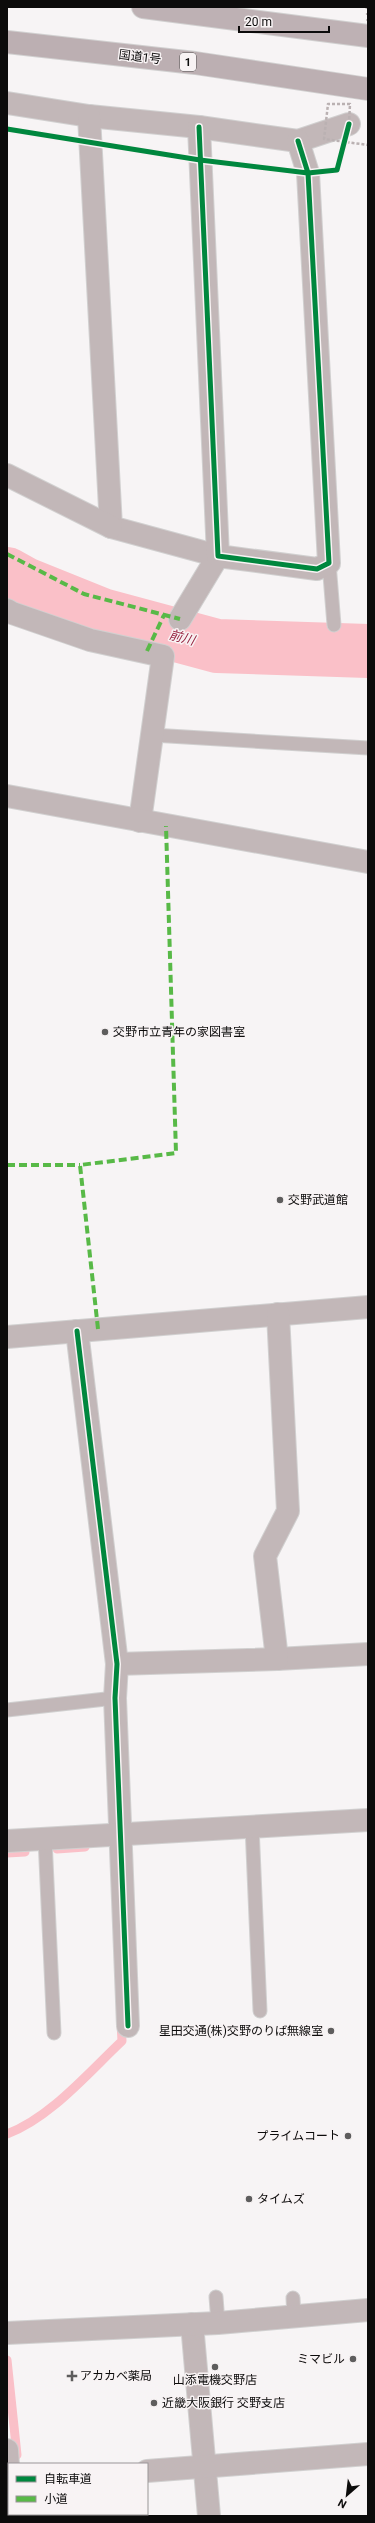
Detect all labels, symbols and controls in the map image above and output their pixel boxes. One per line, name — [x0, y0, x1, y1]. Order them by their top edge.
scale bar — [239, 8, 329, 34]
text: 20 m — [245, 15, 272, 29]
street label: 国道1号 — [118, 47, 162, 67]
road number: 1 — [180, 53, 196, 71]
water label: 前川 — [167, 627, 198, 649]
place label: 交野市立青年の家図書室 — [113, 1025, 245, 1039]
marker: 交野市立青年の家図書室 — [100, 1027, 110, 1037]
place label: 交野武道館 — [288, 1193, 348, 1207]
marker: 交野武道館 — [275, 1195, 285, 1205]
place label: 星田交通(株)交野のりば無線室 — [159, 2024, 323, 2038]
marker: 星田交通(株)交野のりば無線室 — [326, 2026, 336, 2036]
place label: プライムコート — [256, 2129, 340, 2143]
marker: プライムコート — [343, 2131, 353, 2141]
place label: タイムズ — [257, 2192, 305, 2206]
marker: タイムズ — [244, 2194, 254, 2204]
place label: ミマビル — [297, 2352, 345, 2366]
marker: ミマビル — [348, 2354, 358, 2364]
marker: 山添電機交野店 — [210, 2362, 220, 2372]
place label: アカカベ薬局 — [80, 2369, 152, 2383]
marker: アカカベ薬局 — [67, 2371, 77, 2381]
place label: 山添電機交野店 — [173, 2373, 257, 2387]
place label: 近畿大阪銀行 交野支店 — [162, 2396, 285, 2410]
marker: 近畿大阪銀行 交野支店 — [149, 2398, 159, 2408]
legend — [8, 2463, 148, 2515]
text: 自転車道 — [44, 2472, 92, 2486]
north arrow — [327, 2475, 367, 2515]
text: 小道 — [44, 2492, 68, 2506]
text: N — [336, 2496, 349, 2511]

